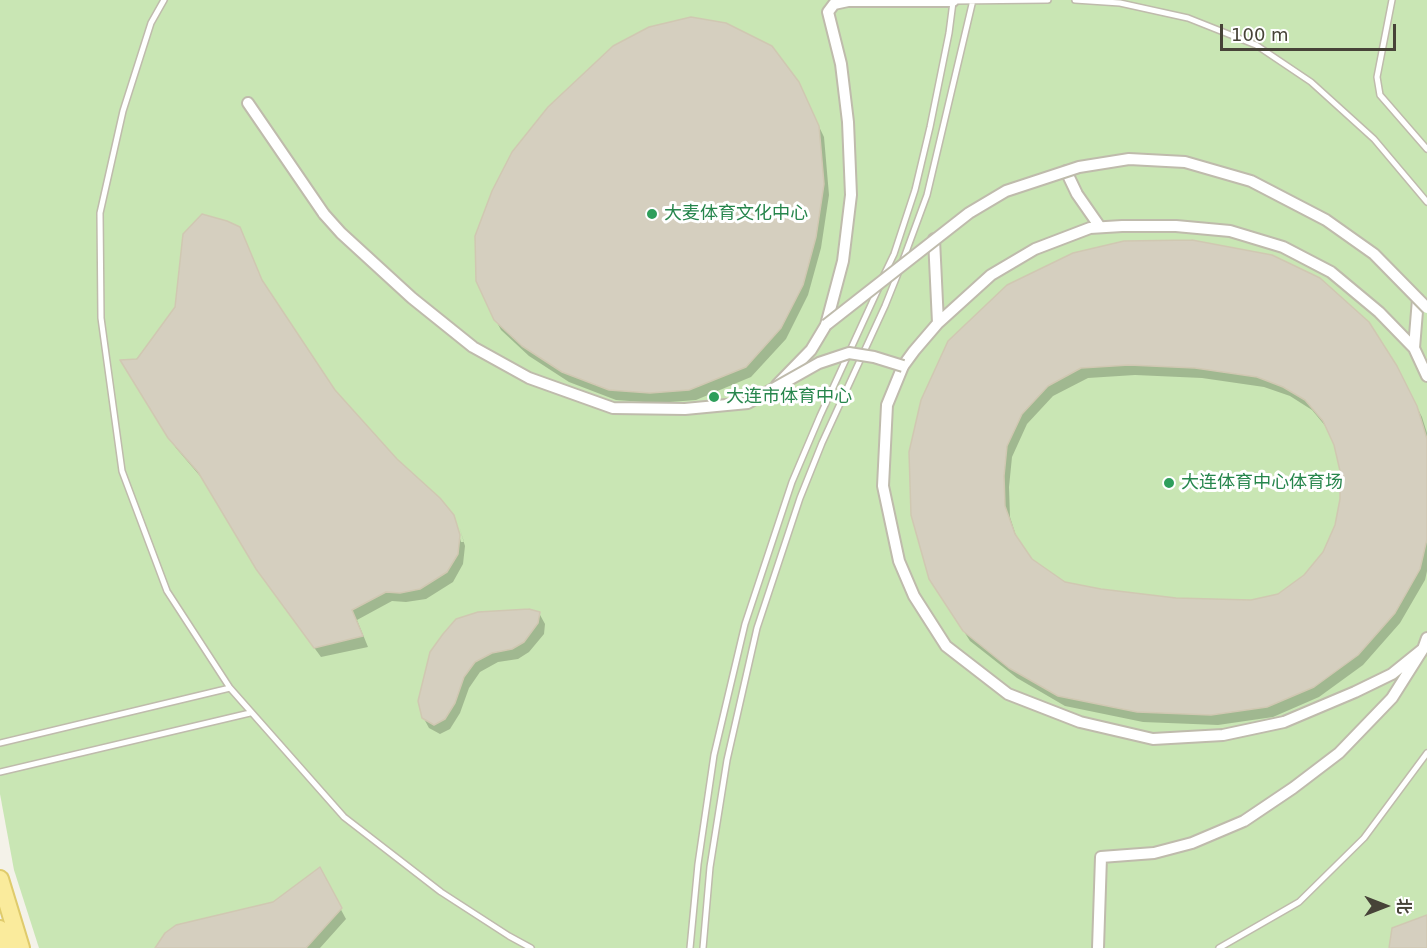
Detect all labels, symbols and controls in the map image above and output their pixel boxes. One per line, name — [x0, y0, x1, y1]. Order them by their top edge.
scale bar — [1223, 12, 1398, 50]
text: 100 m — [1231, 24, 1289, 45]
place label: 大麦体育文化中心 — [664, 203, 808, 225]
marker: 大麦体育文化中心 — [645, 207, 659, 221]
place label: 大连市体育中心 — [726, 386, 852, 408]
marker: 大连市体育中心 — [707, 390, 721, 404]
place label: 大连体育中心体育场 — [1181, 472, 1343, 494]
marker: 大连体育中心体育场 — [1162, 476, 1176, 490]
north arrow — [1355, 876, 1415, 936]
text: 北 — [1394, 898, 1413, 914]

